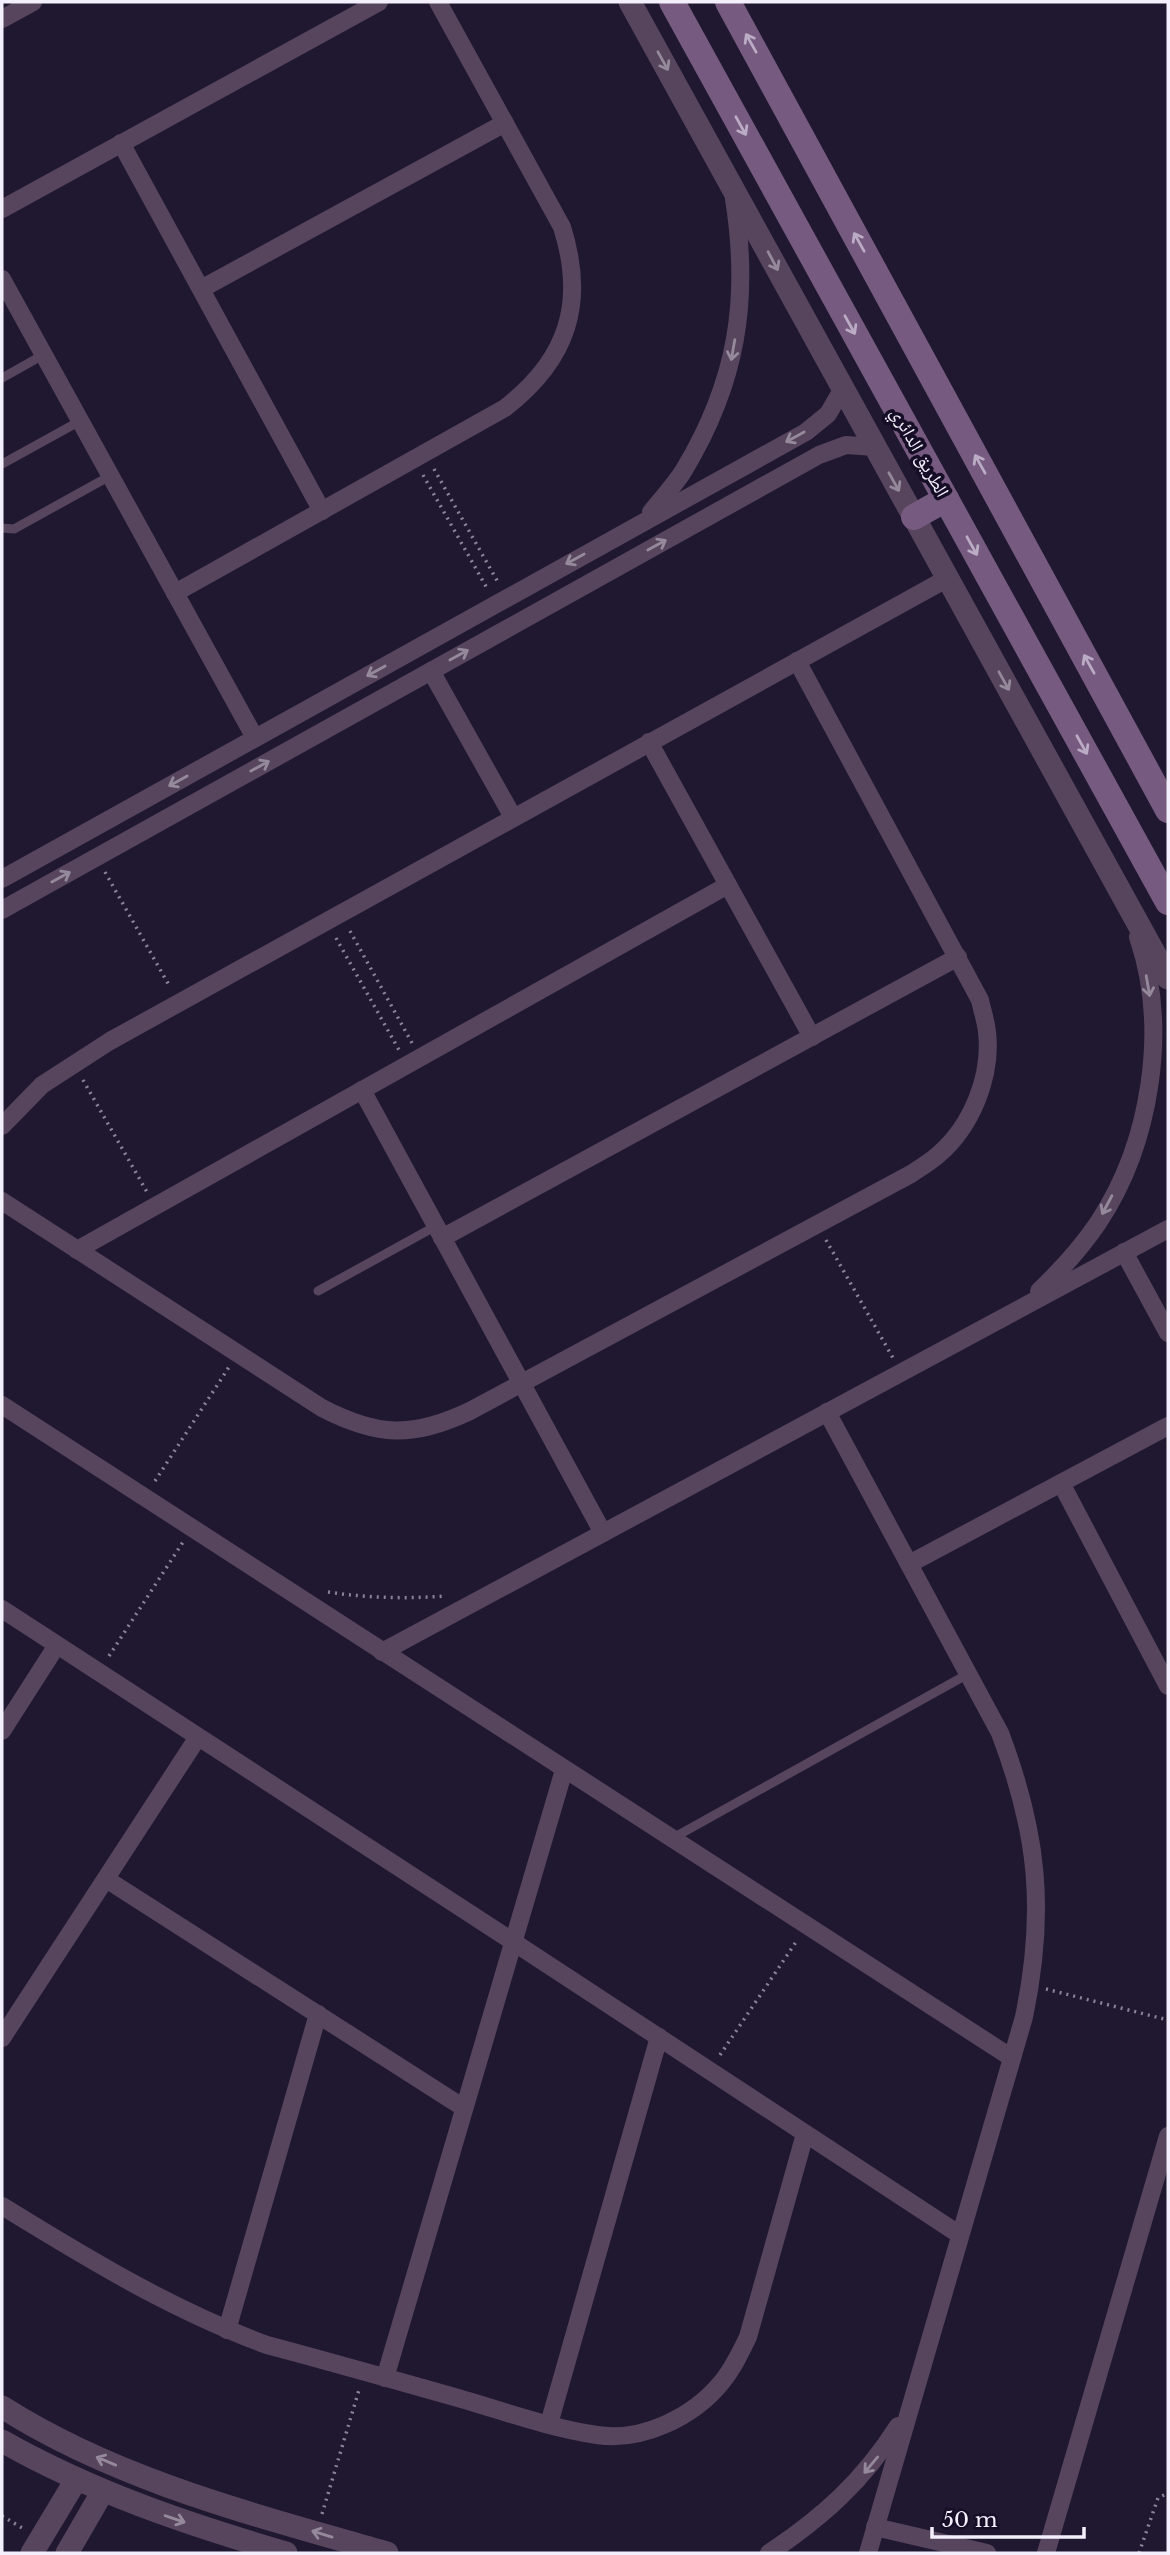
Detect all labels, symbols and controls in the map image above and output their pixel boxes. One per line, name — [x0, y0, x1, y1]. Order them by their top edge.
one-way arrow — [744, 33, 758, 53]
one-way arrow — [656, 51, 670, 71]
one-way arrow — [734, 115, 748, 136]
one-way arrow — [852, 233, 866, 253]
one-way arrow — [766, 250, 780, 271]
one-way arrow — [844, 314, 857, 335]
one-way arrow — [726, 338, 739, 361]
street label: الطريق الدائري — [883, 403, 954, 503]
one-way arrow — [785, 431, 806, 444]
one-way arrow — [973, 454, 987, 474]
one-way arrow — [887, 471, 901, 491]
one-way arrow — [966, 535, 979, 556]
one-way arrow — [647, 538, 667, 552]
one-way arrow — [565, 552, 585, 566]
one-way arrow — [448, 648, 468, 662]
one-way arrow — [1082, 654, 1096, 674]
one-way arrow — [367, 664, 387, 678]
one-way arrow — [997, 670, 1011, 690]
one-way arrow — [1076, 734, 1089, 755]
one-way arrow — [249, 759, 270, 772]
one-way arrow — [168, 774, 188, 788]
one-way arrow — [51, 870, 71, 884]
one-way arrow — [1142, 974, 1155, 997]
one-way arrow — [1100, 1194, 1113, 1215]
one-way arrow — [96, 2454, 117, 2467]
one-way arrow — [863, 2456, 879, 2474]
scale bar — [932, 2496, 1084, 2540]
text: 50 m — [942, 2507, 998, 2533]
one-way arrow — [164, 2514, 186, 2526]
one-way arrow — [311, 2526, 333, 2539]

